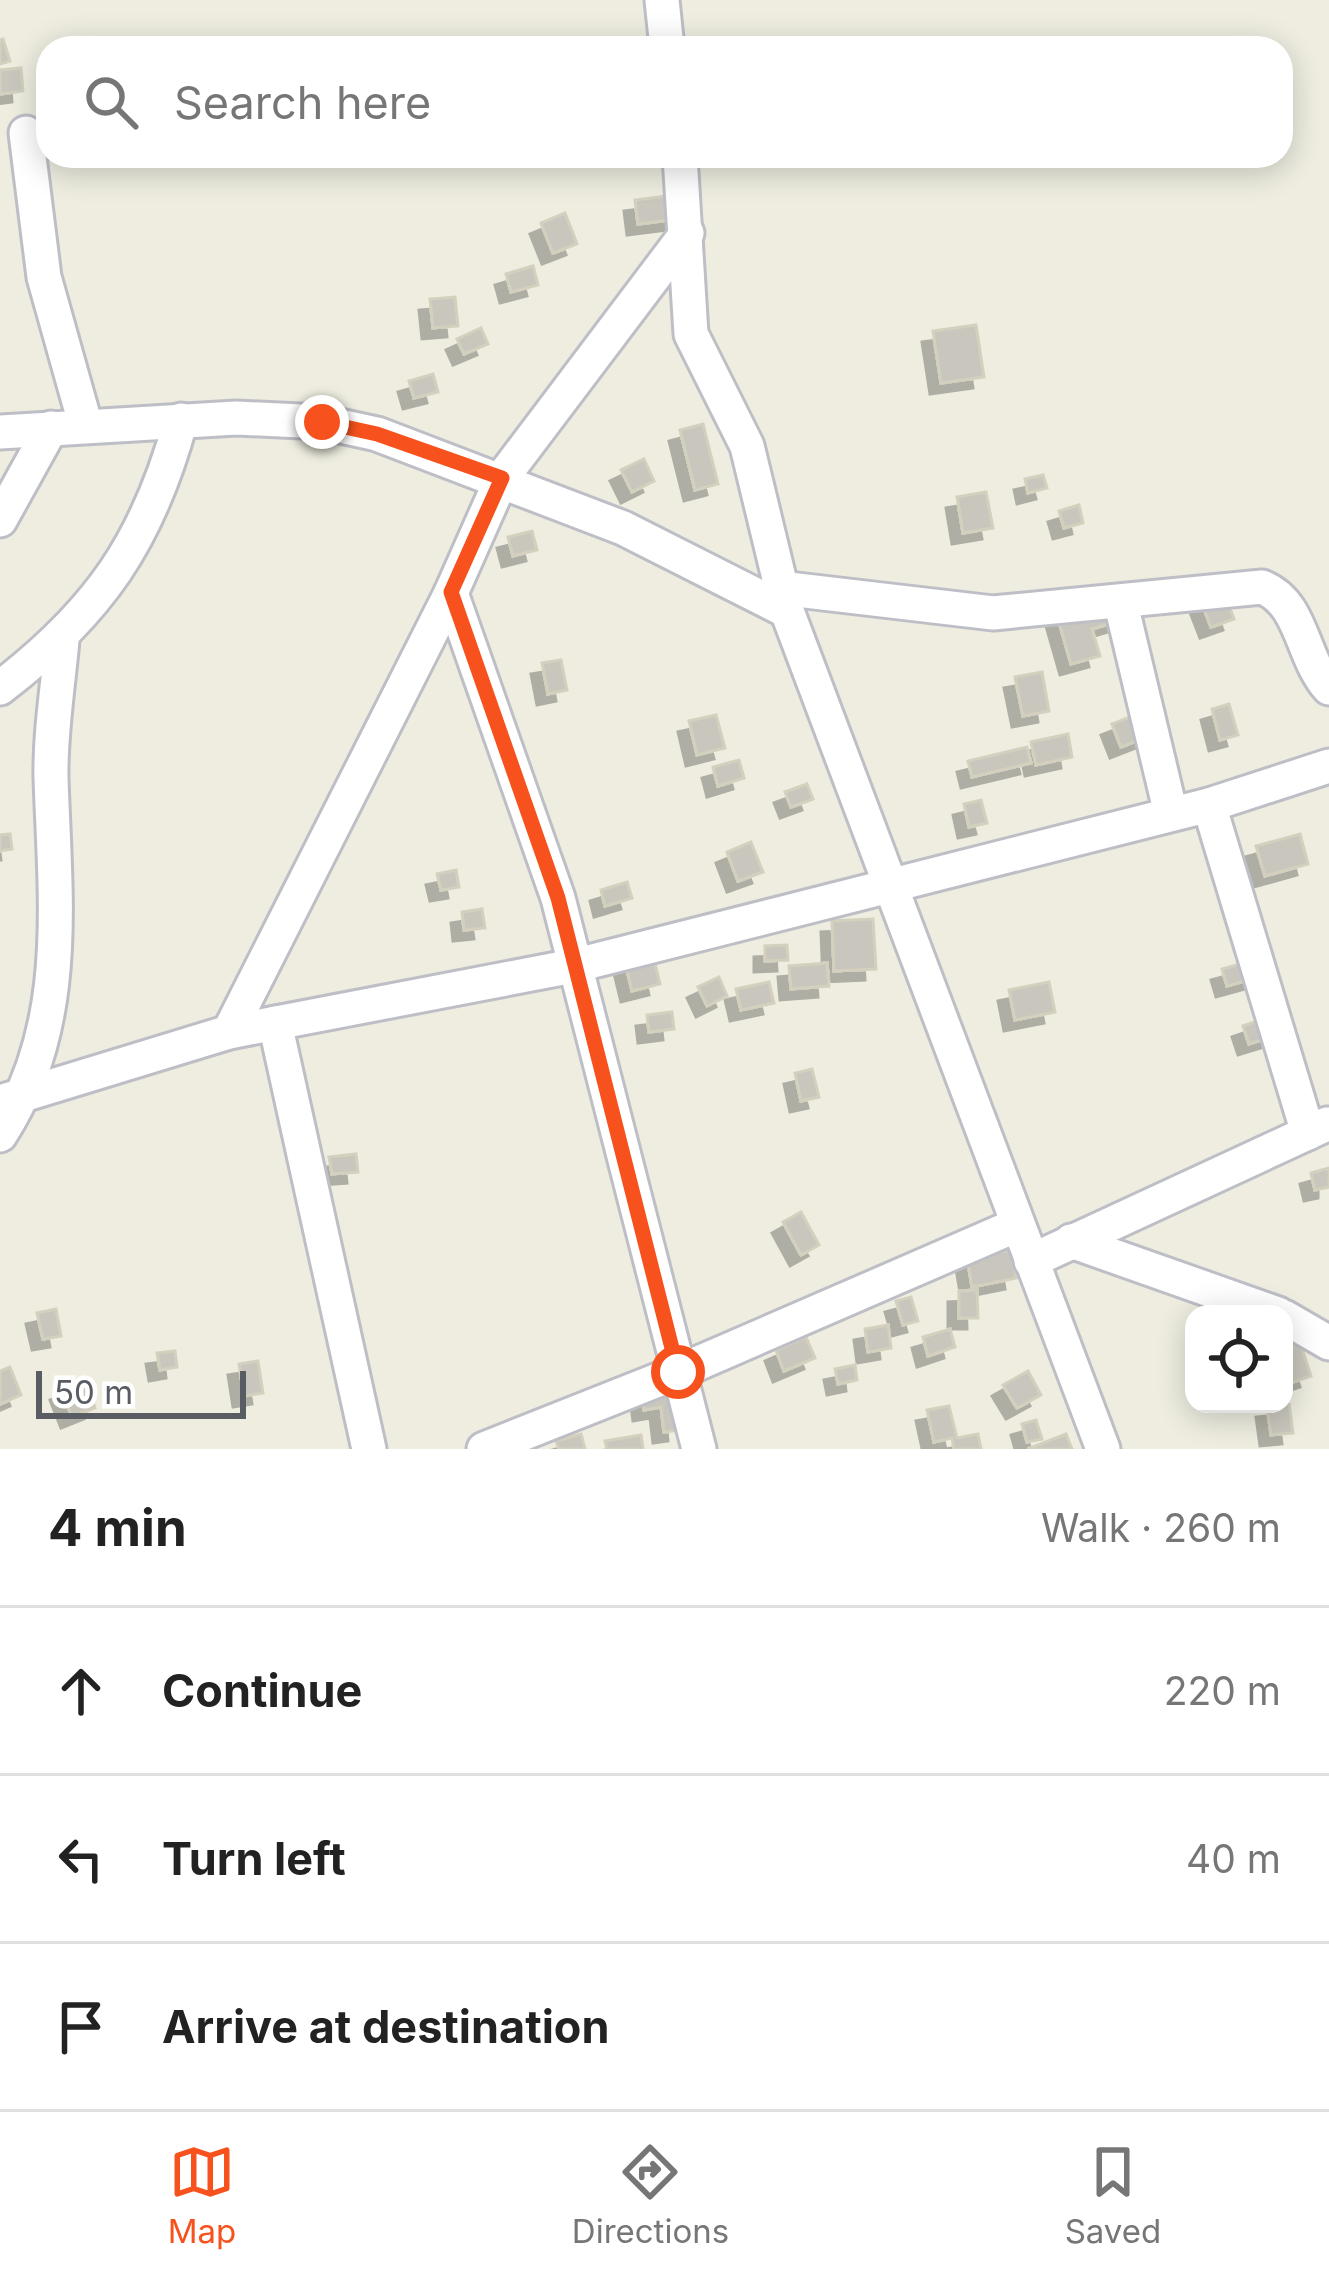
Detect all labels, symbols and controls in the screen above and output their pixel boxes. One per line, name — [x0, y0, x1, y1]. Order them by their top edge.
search box — [36, 36, 1293, 168]
icon: search — [78, 69, 144, 135]
text: Search here — [174, 75, 431, 130]
route end — [295, 395, 349, 449]
map controls — [1185, 1305, 1293, 1413]
button: locate — [1185, 1305, 1293, 1413]
route start — [651, 1345, 705, 1399]
scale bar — [36, 1365, 246, 1418]
text: 50 m — [54, 1372, 133, 1412]
text: 4 min — [48, 1497, 187, 1558]
text: Walk · 260 m — [1041, 1504, 1281, 1551]
icon: ahead — [48, 1658, 114, 1724]
text: Continue — [162, 1663, 362, 1718]
text: 220 m — [1164, 1667, 1281, 1714]
icon: left — [48, 1826, 114, 1892]
text: Turn left — [162, 1831, 346, 1886]
text: 40 m — [1186, 1835, 1281, 1882]
icon: arrive — [48, 1994, 114, 2060]
text: Arrive at destination — [162, 1999, 609, 2054]
tab: Map — [168, 2139, 236, 2251]
tab: Directions — [572, 2139, 729, 2251]
tab: Saved — [1065, 2139, 1161, 2251]

